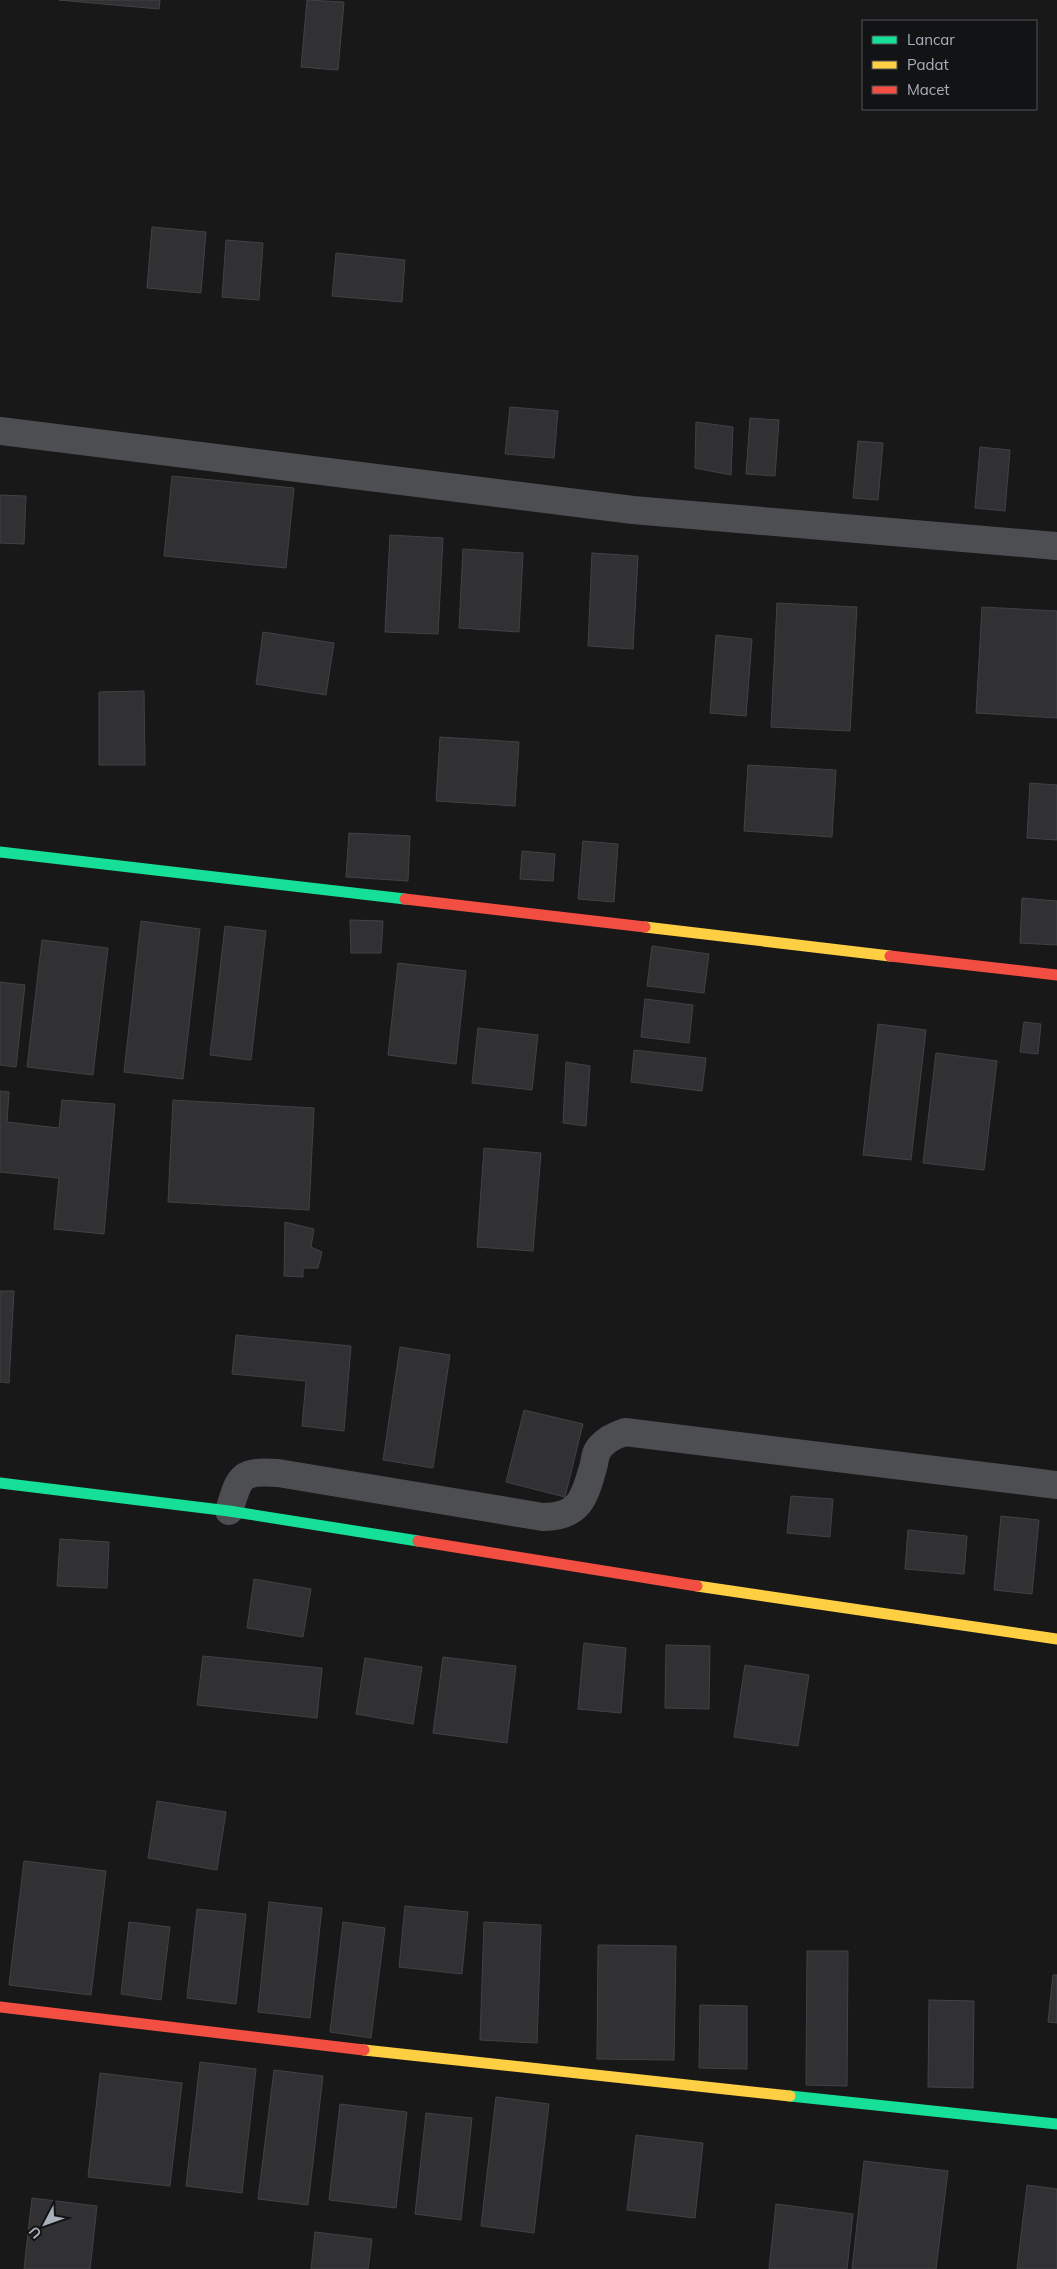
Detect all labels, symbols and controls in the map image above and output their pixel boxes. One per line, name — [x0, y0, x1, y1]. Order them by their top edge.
legend — [862, 20, 1037, 110]
text: Lancar — [907, 30, 955, 49]
text: Padat — [907, 55, 949, 74]
text: Macet — [907, 80, 950, 99]
north arrow — [20, 2199, 70, 2249]
text: U — [25, 2223, 45, 2242]

